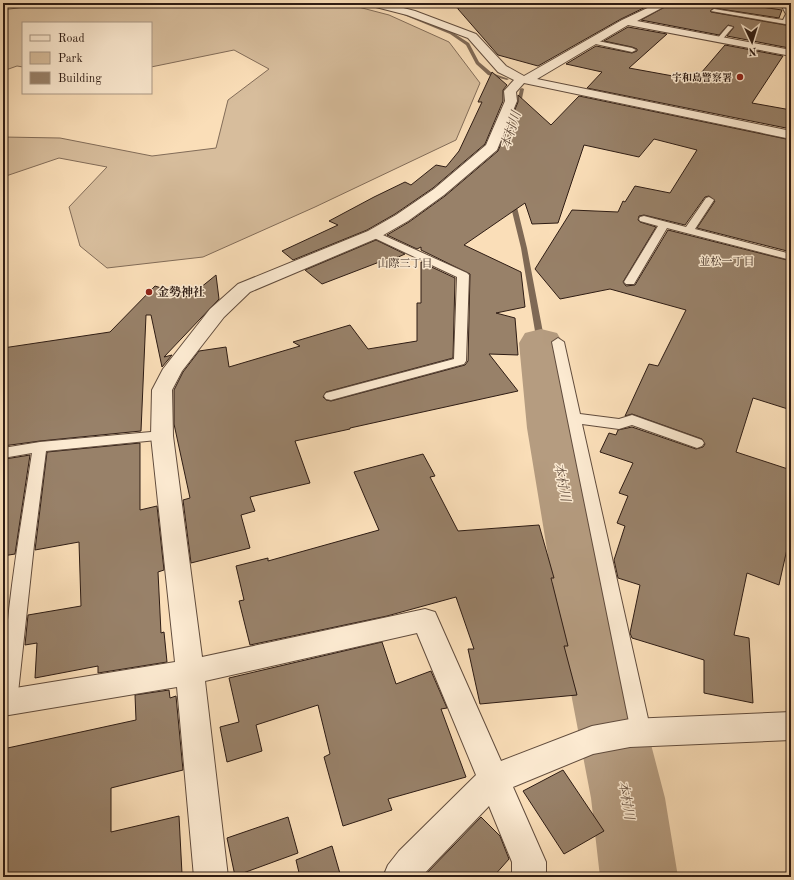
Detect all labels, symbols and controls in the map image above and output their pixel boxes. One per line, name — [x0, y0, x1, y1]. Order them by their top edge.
legend — [22, 22, 152, 94]
north arrow — [732, 22, 772, 62]
text: Road — [58, 33, 85, 45]
text: N — [747, 45, 757, 56]
text: Park — [58, 53, 83, 65]
place label: 宇和島警察署 — [672, 72, 732, 83]
marker: 宇和島警察署 — [735, 72, 745, 82]
text: Building — [58, 73, 102, 85]
water label: 本村川 — [499, 108, 524, 151]
district label: 並松一丁目 — [700, 255, 755, 268]
district label: 山際三丁目 — [378, 257, 433, 270]
place label: 金勢神社 — [157, 285, 205, 299]
marker: 金勢神社 — [144, 287, 154, 297]
water label: 本村川 — [551, 462, 573, 505]
water label: 本村川 — [616, 780, 637, 823]

